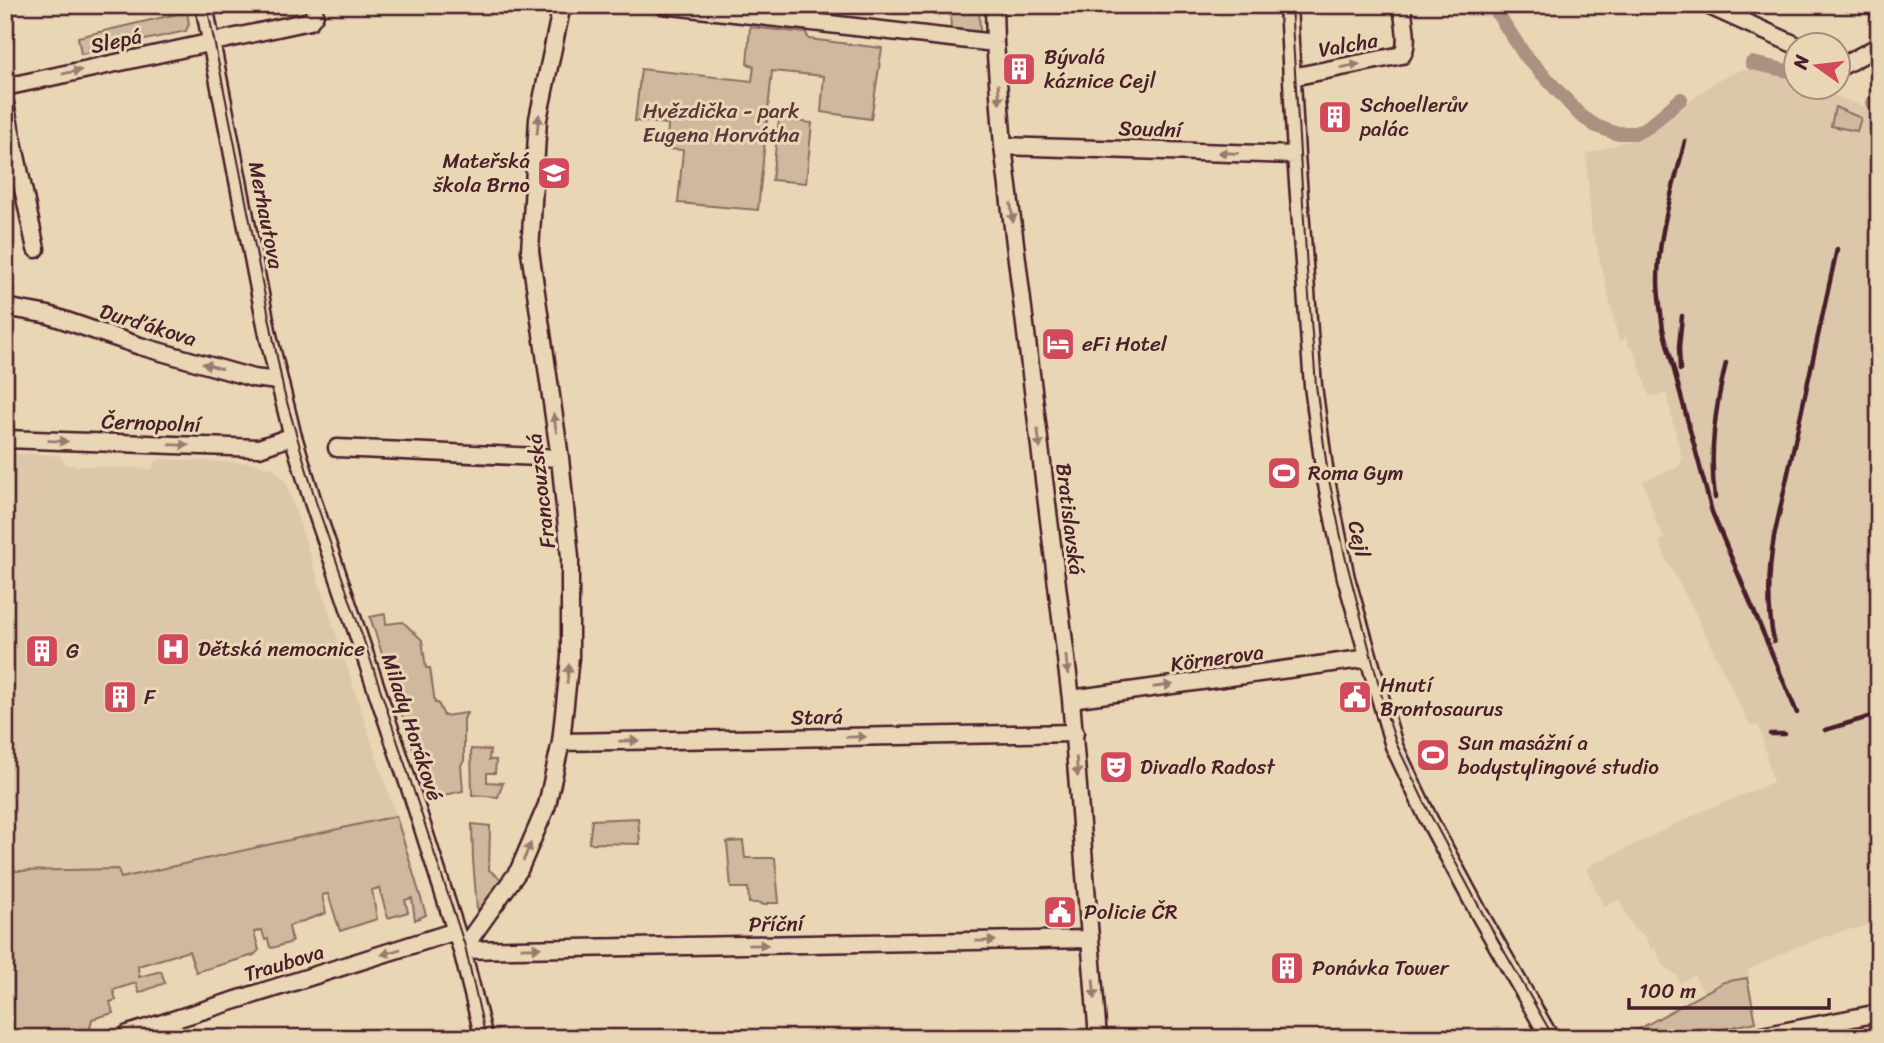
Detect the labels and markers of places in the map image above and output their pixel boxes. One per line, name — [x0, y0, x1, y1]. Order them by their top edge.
place label: Bývalá káznice Cejl — [1044, 38, 1157, 100]
building icon: Bývalá káznice Cejl — [1000, 50, 1038, 88]
place label: Schoellerův palác — [1359, 86, 1469, 148]
building icon: Schoellerův palác — [1316, 98, 1354, 136]
place label: Mateřská škola Brno — [432, 142, 530, 204]
school or university icon: Mateřská škola Brno — [535, 154, 573, 192]
hotel icon: eFi Hotel — [1039, 325, 1077, 363]
place label: eFi Hotel — [1082, 325, 1168, 363]
sports icon: Roma Gym — [1265, 454, 1303, 492]
place label: Roma Gym — [1308, 454, 1404, 492]
hospital icon: Dětská nemocnice — [154, 630, 192, 668]
place label: Dětská nemocnice — [198, 630, 365, 668]
building icon: G — [23, 632, 61, 670]
place label: G — [66, 632, 79, 670]
place label: Hnutí Brontosaurus — [1380, 666, 1503, 728]
building icon: F — [101, 678, 139, 716]
place label: F — [144, 678, 157, 716]
public building icon: Hnutí Brontosaurus — [1336, 678, 1374, 716]
place label: Sun masážní a bodystylingové studio — [1458, 724, 1659, 786]
sports icon: Sun masážní a bodystylingové studio — [1414, 736, 1452, 774]
theatre icon: Divadlo Radost — [1097, 748, 1135, 786]
place label: Divadlo Radost — [1140, 748, 1276, 786]
public building icon: Policie ČR — [1041, 893, 1079, 931]
place label: Policie ČR — [1084, 893, 1178, 931]
building icon: Ponávka Tower — [1268, 949, 1306, 987]
place label: Ponávka Tower — [1312, 949, 1450, 987]

